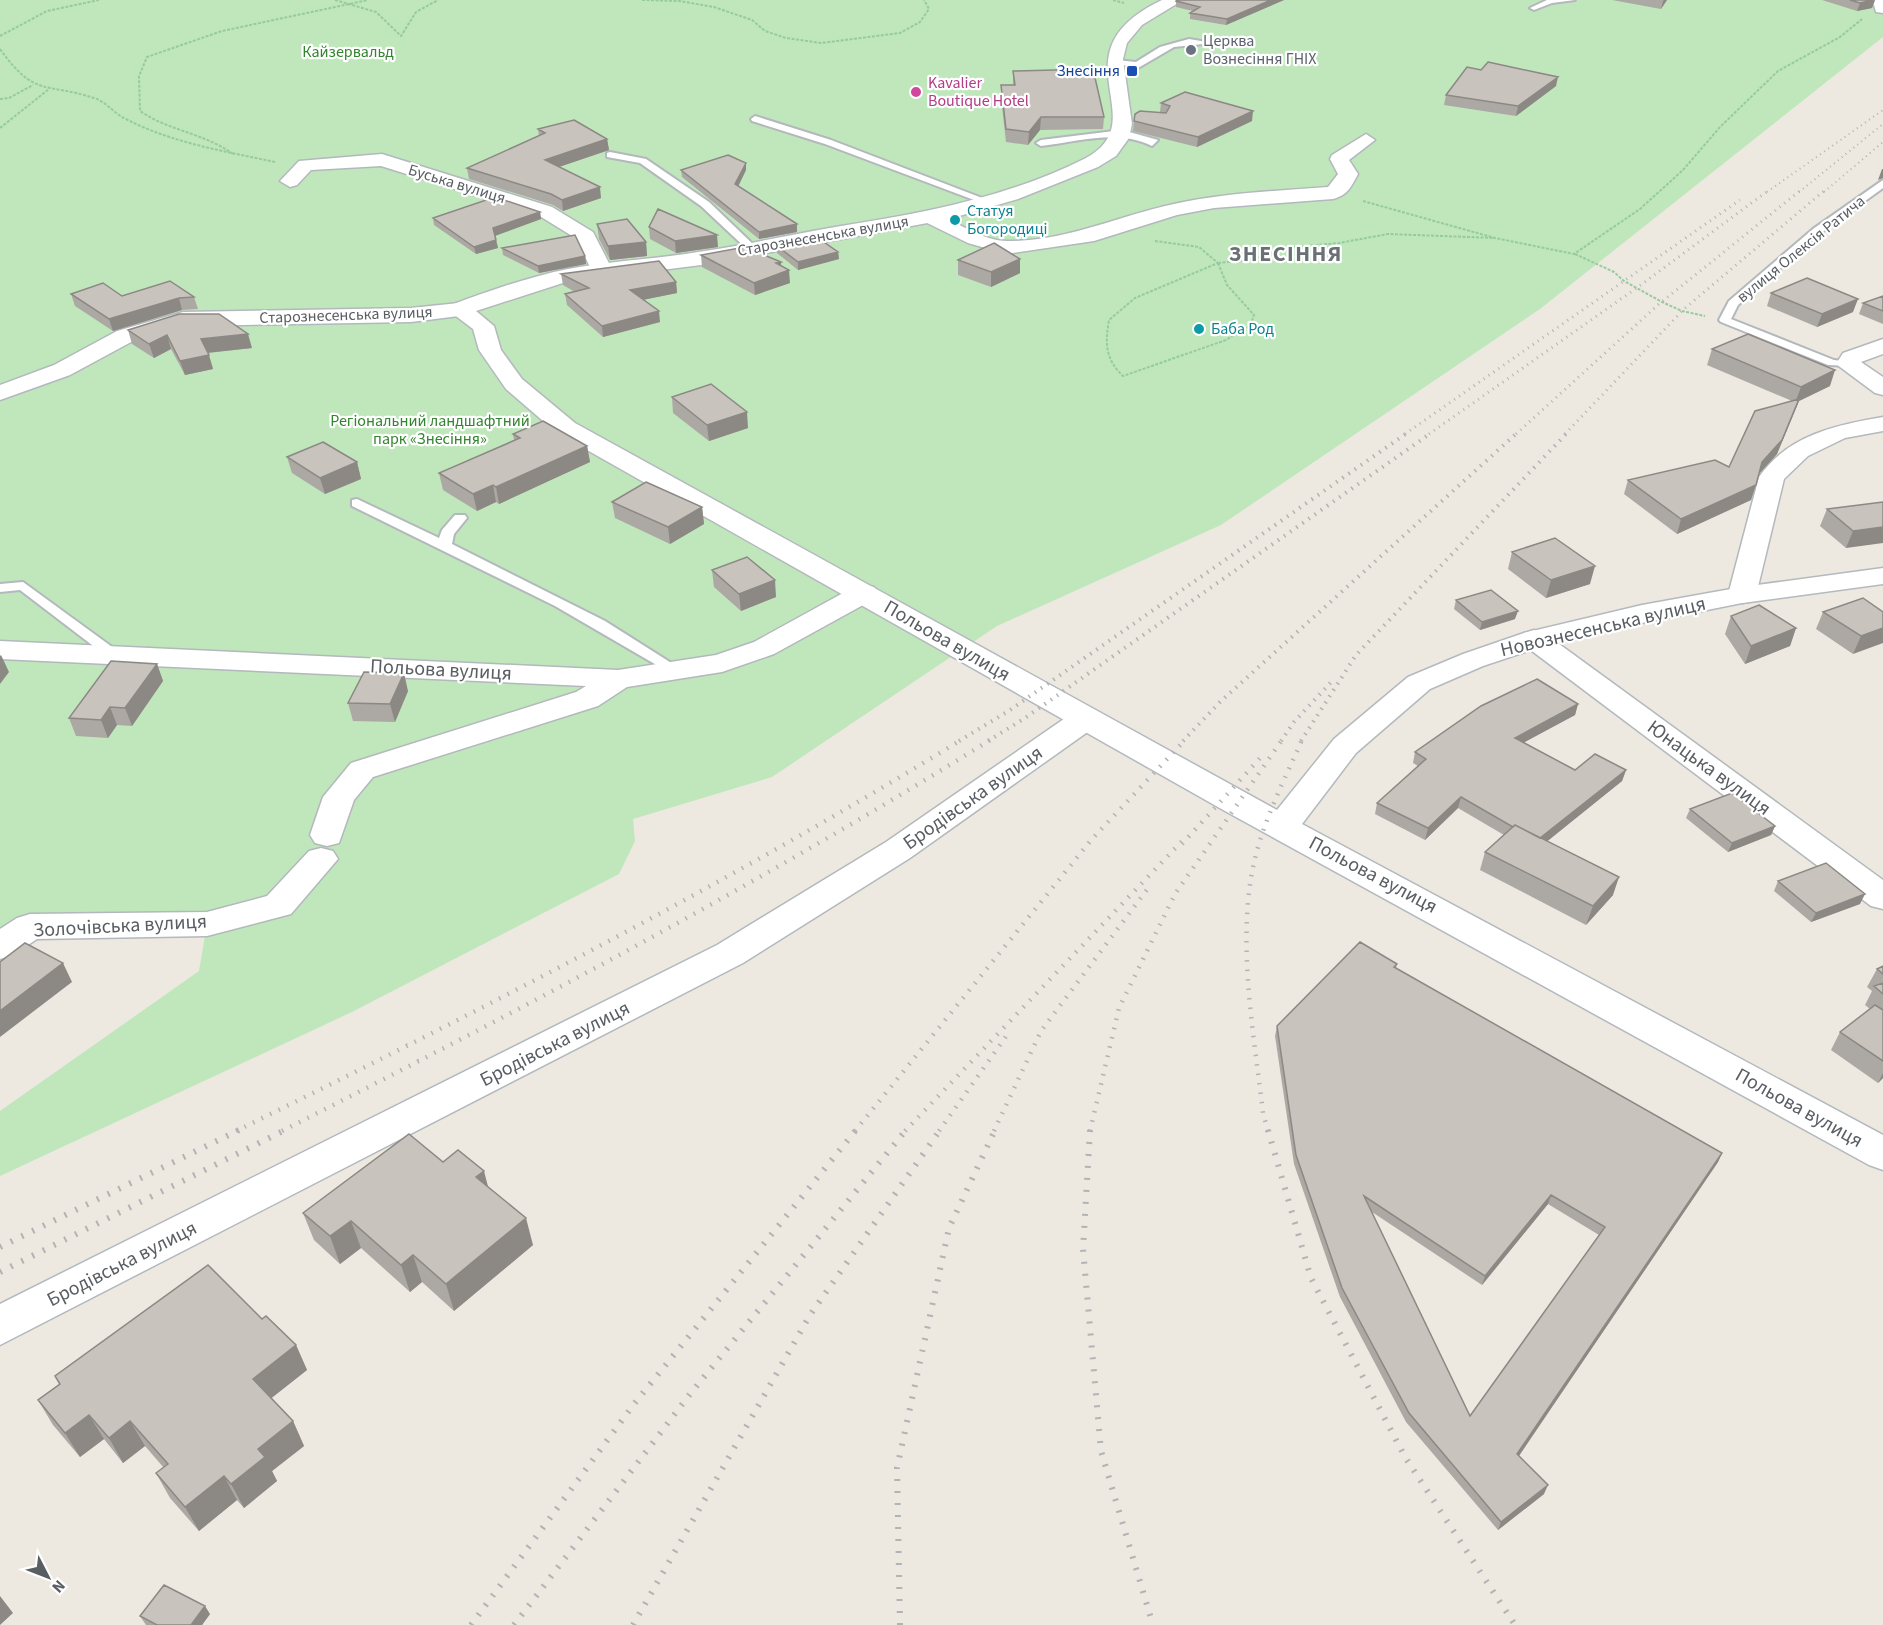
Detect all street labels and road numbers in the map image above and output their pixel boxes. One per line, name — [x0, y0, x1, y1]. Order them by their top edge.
street label: Буська вулиця — [406, 159, 508, 209]
street label: вулиця Олексія Ратича — [1732, 190, 1870, 308]
street label: Старознесенська вулиця — [736, 210, 910, 262]
street label: Старознесенська вулиця — [259, 301, 433, 329]
street label: Новознесенська вулиця — [1498, 590, 1708, 664]
street label: Польова вулиця — [879, 593, 1015, 689]
street label: Польова вулиця — [369, 652, 513, 688]
street label: Юнацька вулиця — [1641, 713, 1777, 823]
street label: Бродівська вулиця — [898, 739, 1048, 857]
street label: Польова вулиця — [1304, 829, 1442, 921]
street label: Золочівська вулиця — [32, 907, 208, 945]
street label: Бродівська вулиця — [475, 994, 635, 1094]
street label: Польова вулиця — [1730, 1061, 1868, 1155]
street label: Бродівська вулиця — [42, 1214, 202, 1314]

